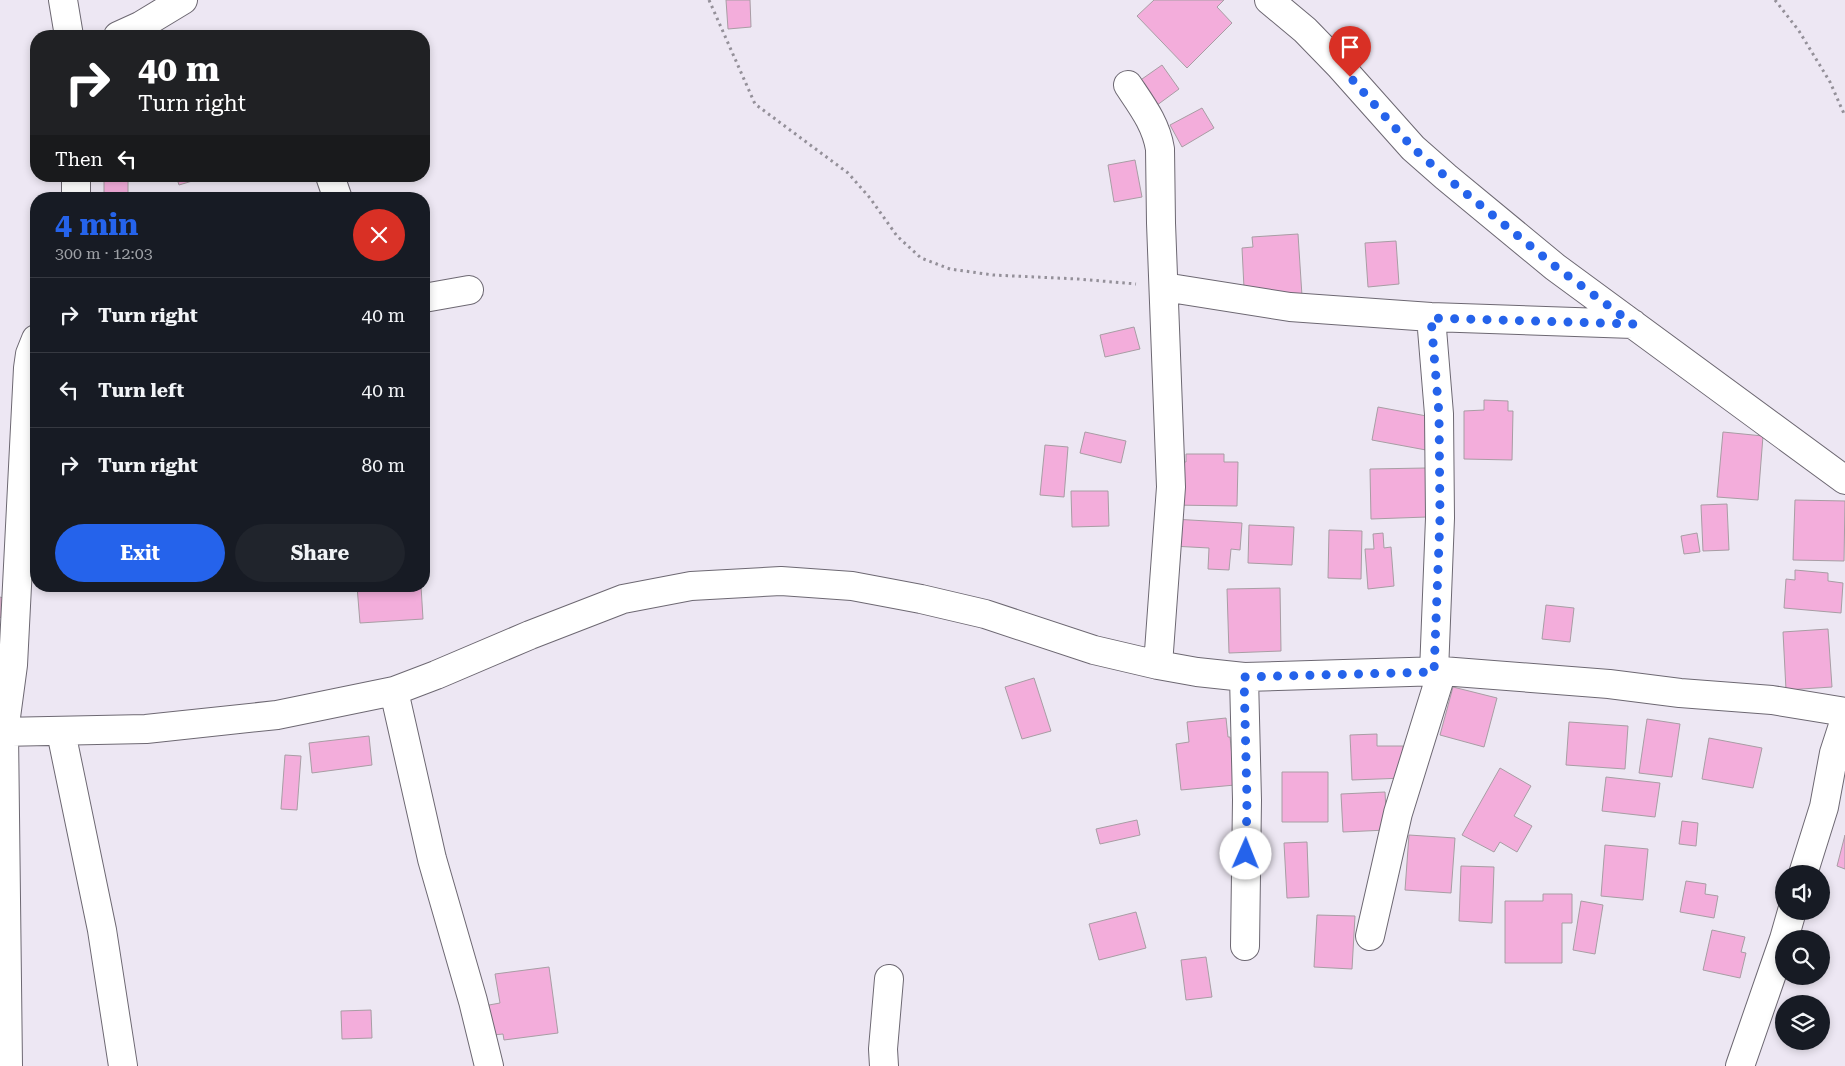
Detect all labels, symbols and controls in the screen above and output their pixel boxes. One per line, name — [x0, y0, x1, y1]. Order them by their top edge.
pin — [1329, 26, 1371, 77]
icon: arrive — [1336, 33, 1364, 61]
text: 40 m — [138, 49, 220, 90]
icon: right — [55, 50, 120, 115]
text: Turn right — [138, 91, 246, 116]
icon: left — [113, 145, 141, 173]
text: Then — [55, 148, 103, 171]
text: 4 min — [55, 207, 138, 242]
button: close — [353, 209, 405, 261]
text: 300 m · 12:03 — [55, 244, 153, 263]
icon: right — [55, 301, 83, 329]
text: Turn right — [98, 304, 198, 327]
text: 40 m — [362, 304, 405, 327]
icon: left — [55, 376, 83, 404]
text: Turn left — [98, 379, 184, 402]
text: 40 m — [362, 379, 405, 402]
icon: right — [55, 451, 83, 479]
text: Turn right — [98, 454, 198, 477]
text: 80 m — [362, 454, 405, 477]
button: Exit — [55, 524, 225, 582]
button: Share — [235, 524, 405, 582]
position arrow — [1219, 827, 1271, 879]
map controls — [1775, 865, 1830, 1050]
button: sound — [1775, 865, 1830, 920]
button: search — [1775, 930, 1830, 985]
button: layers — [1775, 995, 1830, 1050]

